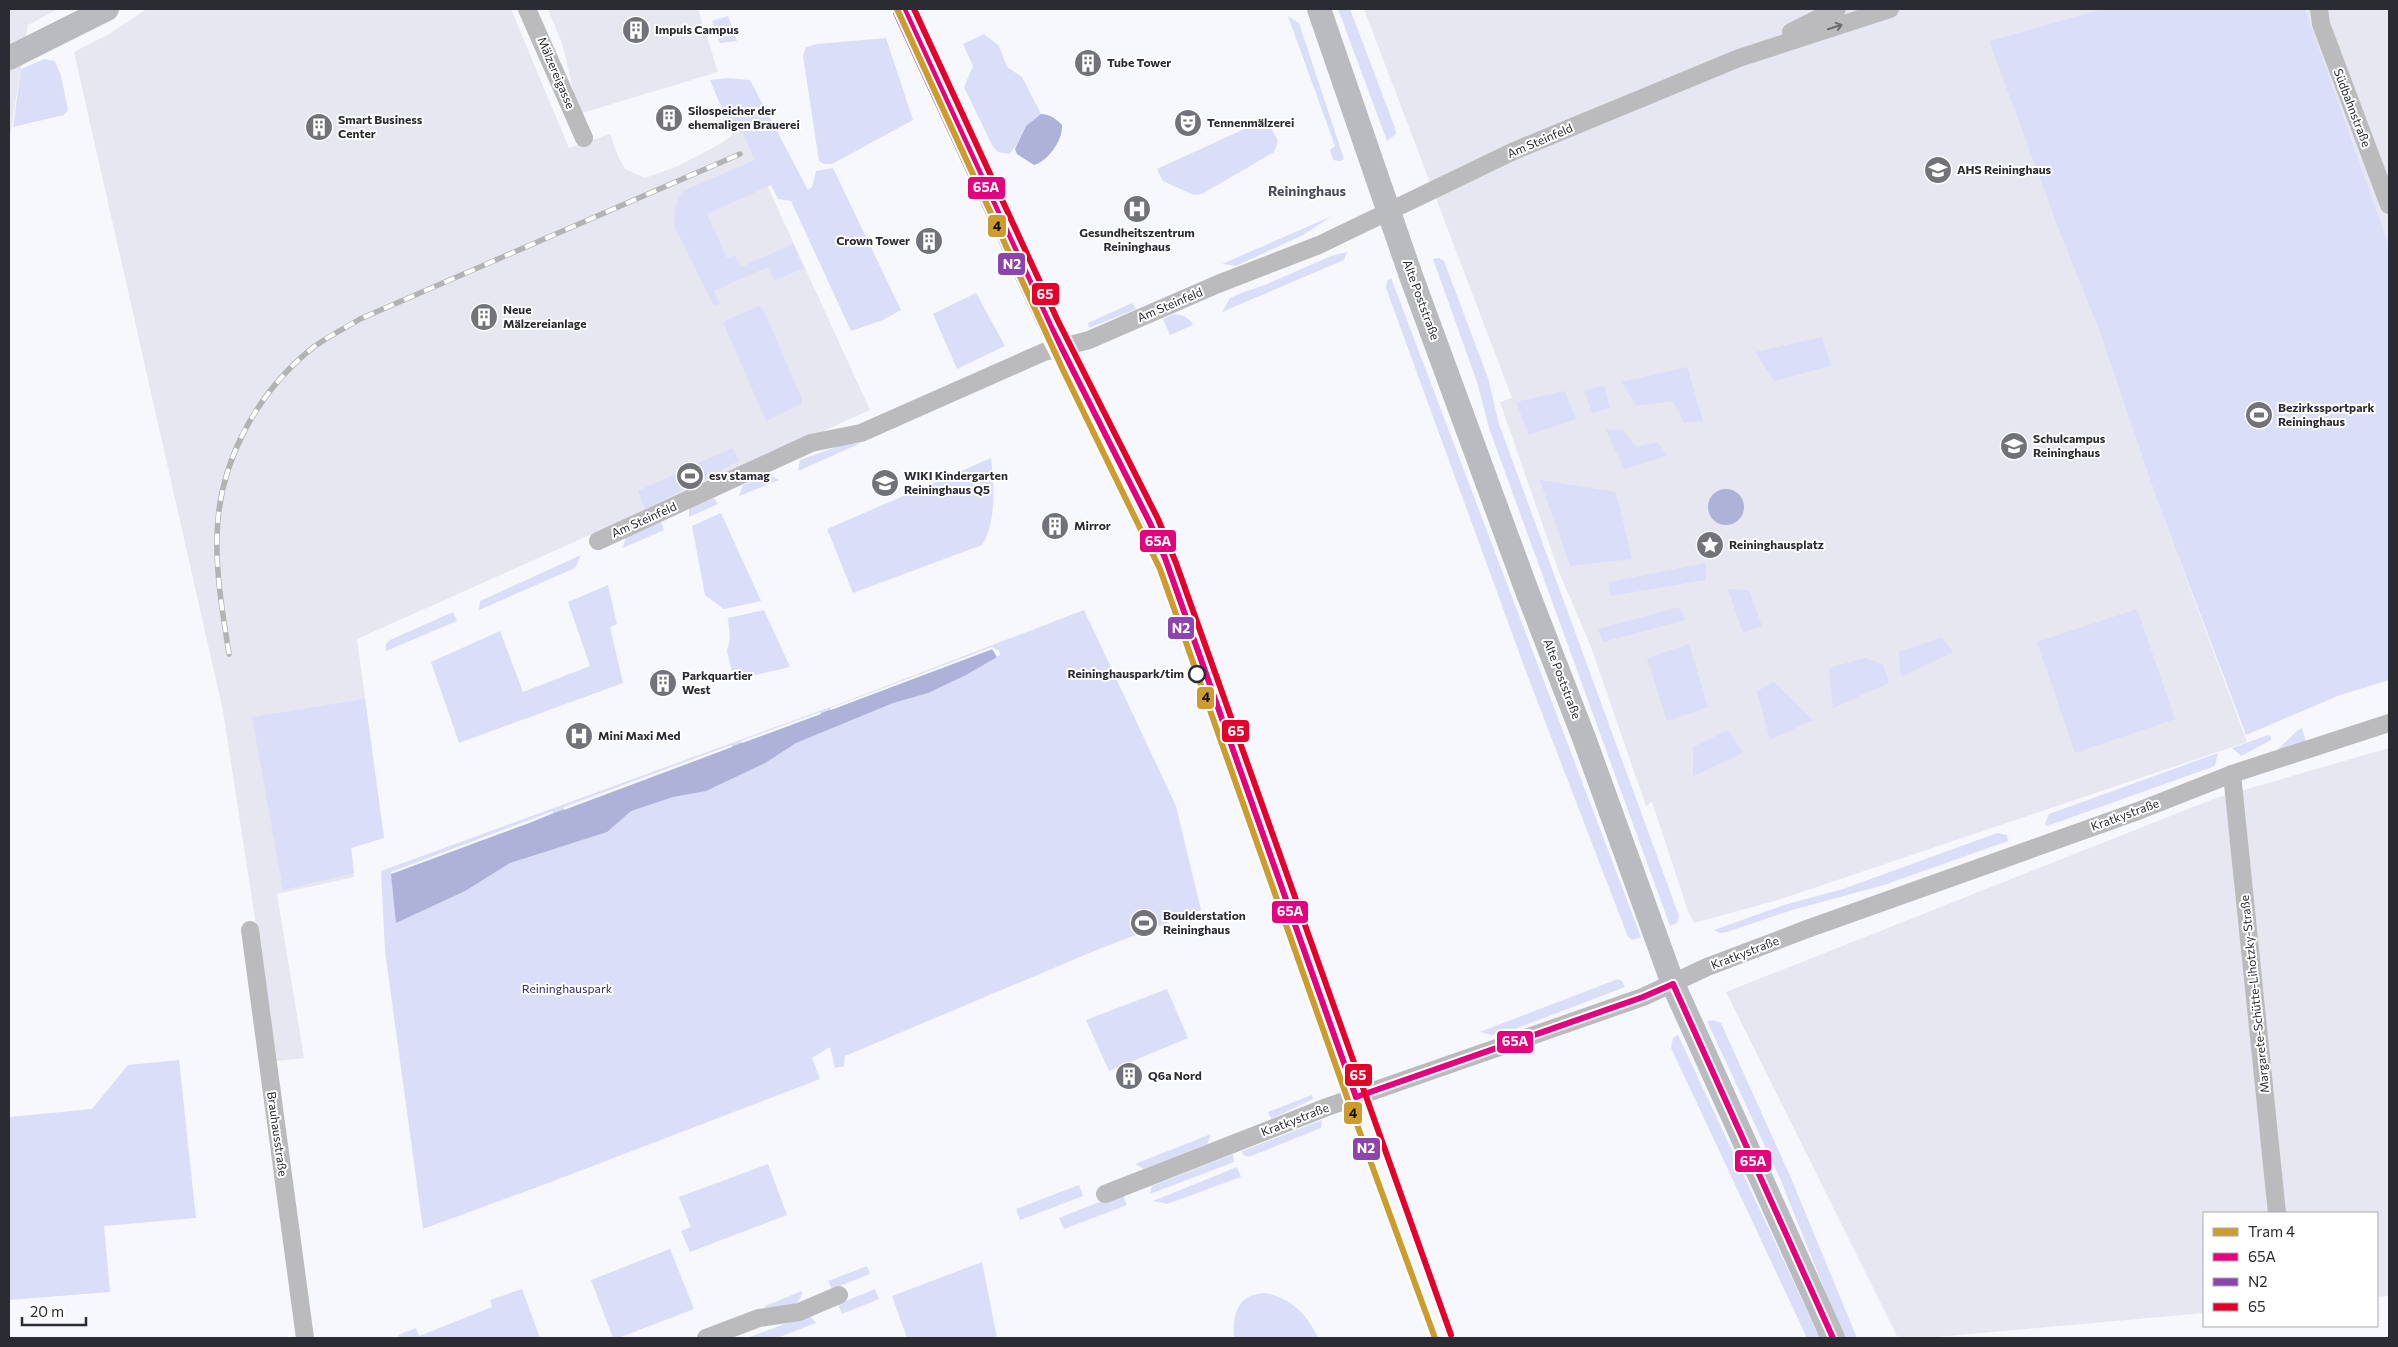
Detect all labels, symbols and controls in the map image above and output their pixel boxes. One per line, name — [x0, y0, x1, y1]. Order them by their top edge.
building icon: Impuls Campus — [621, 15, 651, 45]
one-way arrow — [1827, 21, 1843, 31]
place label: Impuls Campus — [655, 22, 739, 36]
street label: Mälzereigasse — [535, 34, 578, 111]
building icon: Tube Tower — [1073, 48, 1103, 78]
place label: Tube Tower — [1107, 55, 1171, 69]
street label: Südbahnstraße — [2332, 67, 2374, 149]
building icon: Silospeicher der ehemaligen Brauerei — [654, 103, 684, 133]
place label: Silospeicher der ehemaligen Brauerei — [688, 103, 800, 131]
theatre icon: Tennenmälzerei — [1173, 108, 1203, 138]
building icon: Smart Business Center — [304, 112, 334, 142]
place label: Smart Business Center — [338, 112, 423, 140]
place label: Tennenmälzerei — [1207, 115, 1294, 129]
street label: Am Steinfeld — [1505, 120, 1575, 160]
school or university icon: AHS Reininghaus — [1923, 155, 1953, 185]
place label: AHS Reininghaus — [1957, 162, 2052, 176]
line badge: 65A — [967, 176, 1006, 200]
text: 65A — [973, 178, 999, 195]
district label: Reininghaus — [1268, 182, 1347, 199]
hospital icon: Gesundheitszentrum Reininghaus — [1122, 194, 1152, 224]
line badge: 4 — [987, 214, 1007, 238]
text: 4 — [993, 217, 1002, 234]
place label: Gesundheitszentrum Reininghaus — [1079, 225, 1195, 253]
building icon: Crown Tower — [914, 226, 944, 256]
place label: Crown Tower — [836, 233, 910, 247]
line badge: N2 — [997, 252, 1026, 276]
text: N2 — [1003, 255, 1021, 272]
street label: Alte Poststraße — [1401, 258, 1443, 342]
line badge: 65 — [1031, 282, 1060, 306]
street label: Am Steinfeld — [1135, 284, 1205, 324]
text: 65 — [1037, 285, 1053, 302]
building icon: Neue Mälzereianlage — [469, 302, 499, 332]
place label: Neue Mälzereianlage — [503, 302, 587, 330]
sports icon: Bezirkssportpark Reininghaus — [2244, 400, 2274, 430]
place label: Bezirkssportpark Reininghaus — [2278, 400, 2374, 428]
school or university icon: Schulcampus Reininghaus — [1999, 431, 2029, 461]
place label: Schulcampus Reininghaus — [2033, 431, 2106, 459]
sports icon: esv stamag — [675, 461, 705, 491]
place label: esv stamag — [709, 468, 770, 482]
school or university icon: WIKI Kindergarten Reininghaus Q5 — [870, 468, 900, 498]
place label: WIKI Kindergarten Reininghaus Q5 — [904, 468, 1008, 496]
street label: Am Steinfeld — [609, 498, 678, 540]
building icon: Mirror — [1040, 511, 1070, 541]
place label: Mirror — [1074, 518, 1111, 532]
line badge: 65A — [1139, 529, 1177, 553]
place icon: Reininghausplatz — [1695, 530, 1725, 560]
text: 65A — [1145, 532, 1171, 549]
place label: Reininghausplatz — [1729, 537, 1824, 551]
line badge: N2 — [1167, 616, 1195, 640]
text: N2 — [1172, 619, 1190, 636]
street label: Alte Poststraße — [1541, 637, 1585, 721]
marker: Reininghauspark/tim — [1188, 665, 1206, 683]
place label: Reininghauspark/tim — [1068, 666, 1184, 680]
building icon: Parkquartier West — [648, 668, 678, 698]
place label: Parkquartier West — [682, 668, 753, 696]
line badge: 4 — [1196, 686, 1215, 710]
text: 4 — [1202, 688, 1211, 705]
line badge: 65 — [1221, 719, 1250, 743]
hospital icon: Mini Maxi Med — [564, 721, 594, 751]
text: 65 — [1228, 722, 1244, 739]
place label: Mini Maxi Med — [598, 728, 681, 742]
street label: Kratkystraße — [2089, 795, 2161, 833]
street label: Margarete-Schütte-Lihotzky-Straße — [2237, 894, 2271, 1094]
line badge: 65A — [1271, 900, 1309, 924]
text: 65A — [1277, 902, 1303, 919]
sports icon: Boulderstation Reininghaus — [1129, 908, 1159, 938]
place label: Boulderstation Reininghaus — [1163, 908, 1246, 936]
street label: Kratkystraße — [1709, 933, 1781, 971]
park label: Reininghauspark — [522, 981, 613, 995]
line badge: 65A — [1496, 1030, 1534, 1054]
text: 65A — [1502, 1032, 1528, 1049]
building icon: Q6a Nord — [1114, 1061, 1144, 1091]
line badge: 65 — [1344, 1063, 1373, 1087]
text: 65 — [1350, 1066, 1366, 1083]
place label: Q6a Nord — [1148, 1068, 1202, 1082]
street label: Brauhausstraße — [265, 1090, 291, 1177]
street label: Kratkystraße — [1259, 1100, 1331, 1138]
line badge: 4 — [1343, 1101, 1363, 1125]
text: 4 — [1349, 1104, 1358, 1121]
line badge: N2 — [1352, 1137, 1381, 1161]
text: N2 — [1357, 1139, 1375, 1156]
line badge: 65A — [1734, 1149, 1772, 1173]
text: 65A — [1740, 1152, 1766, 1169]
legend — [2203, 1212, 2378, 1327]
text: Tram 4 — [2248, 1222, 2295, 1240]
text: 65A — [2248, 1247, 2276, 1265]
text: N2 — [2248, 1272, 2268, 1290]
scale bar — [22, 1294, 86, 1326]
text: 65 — [2248, 1297, 2266, 1315]
text: 20 m — [30, 1302, 64, 1320]

